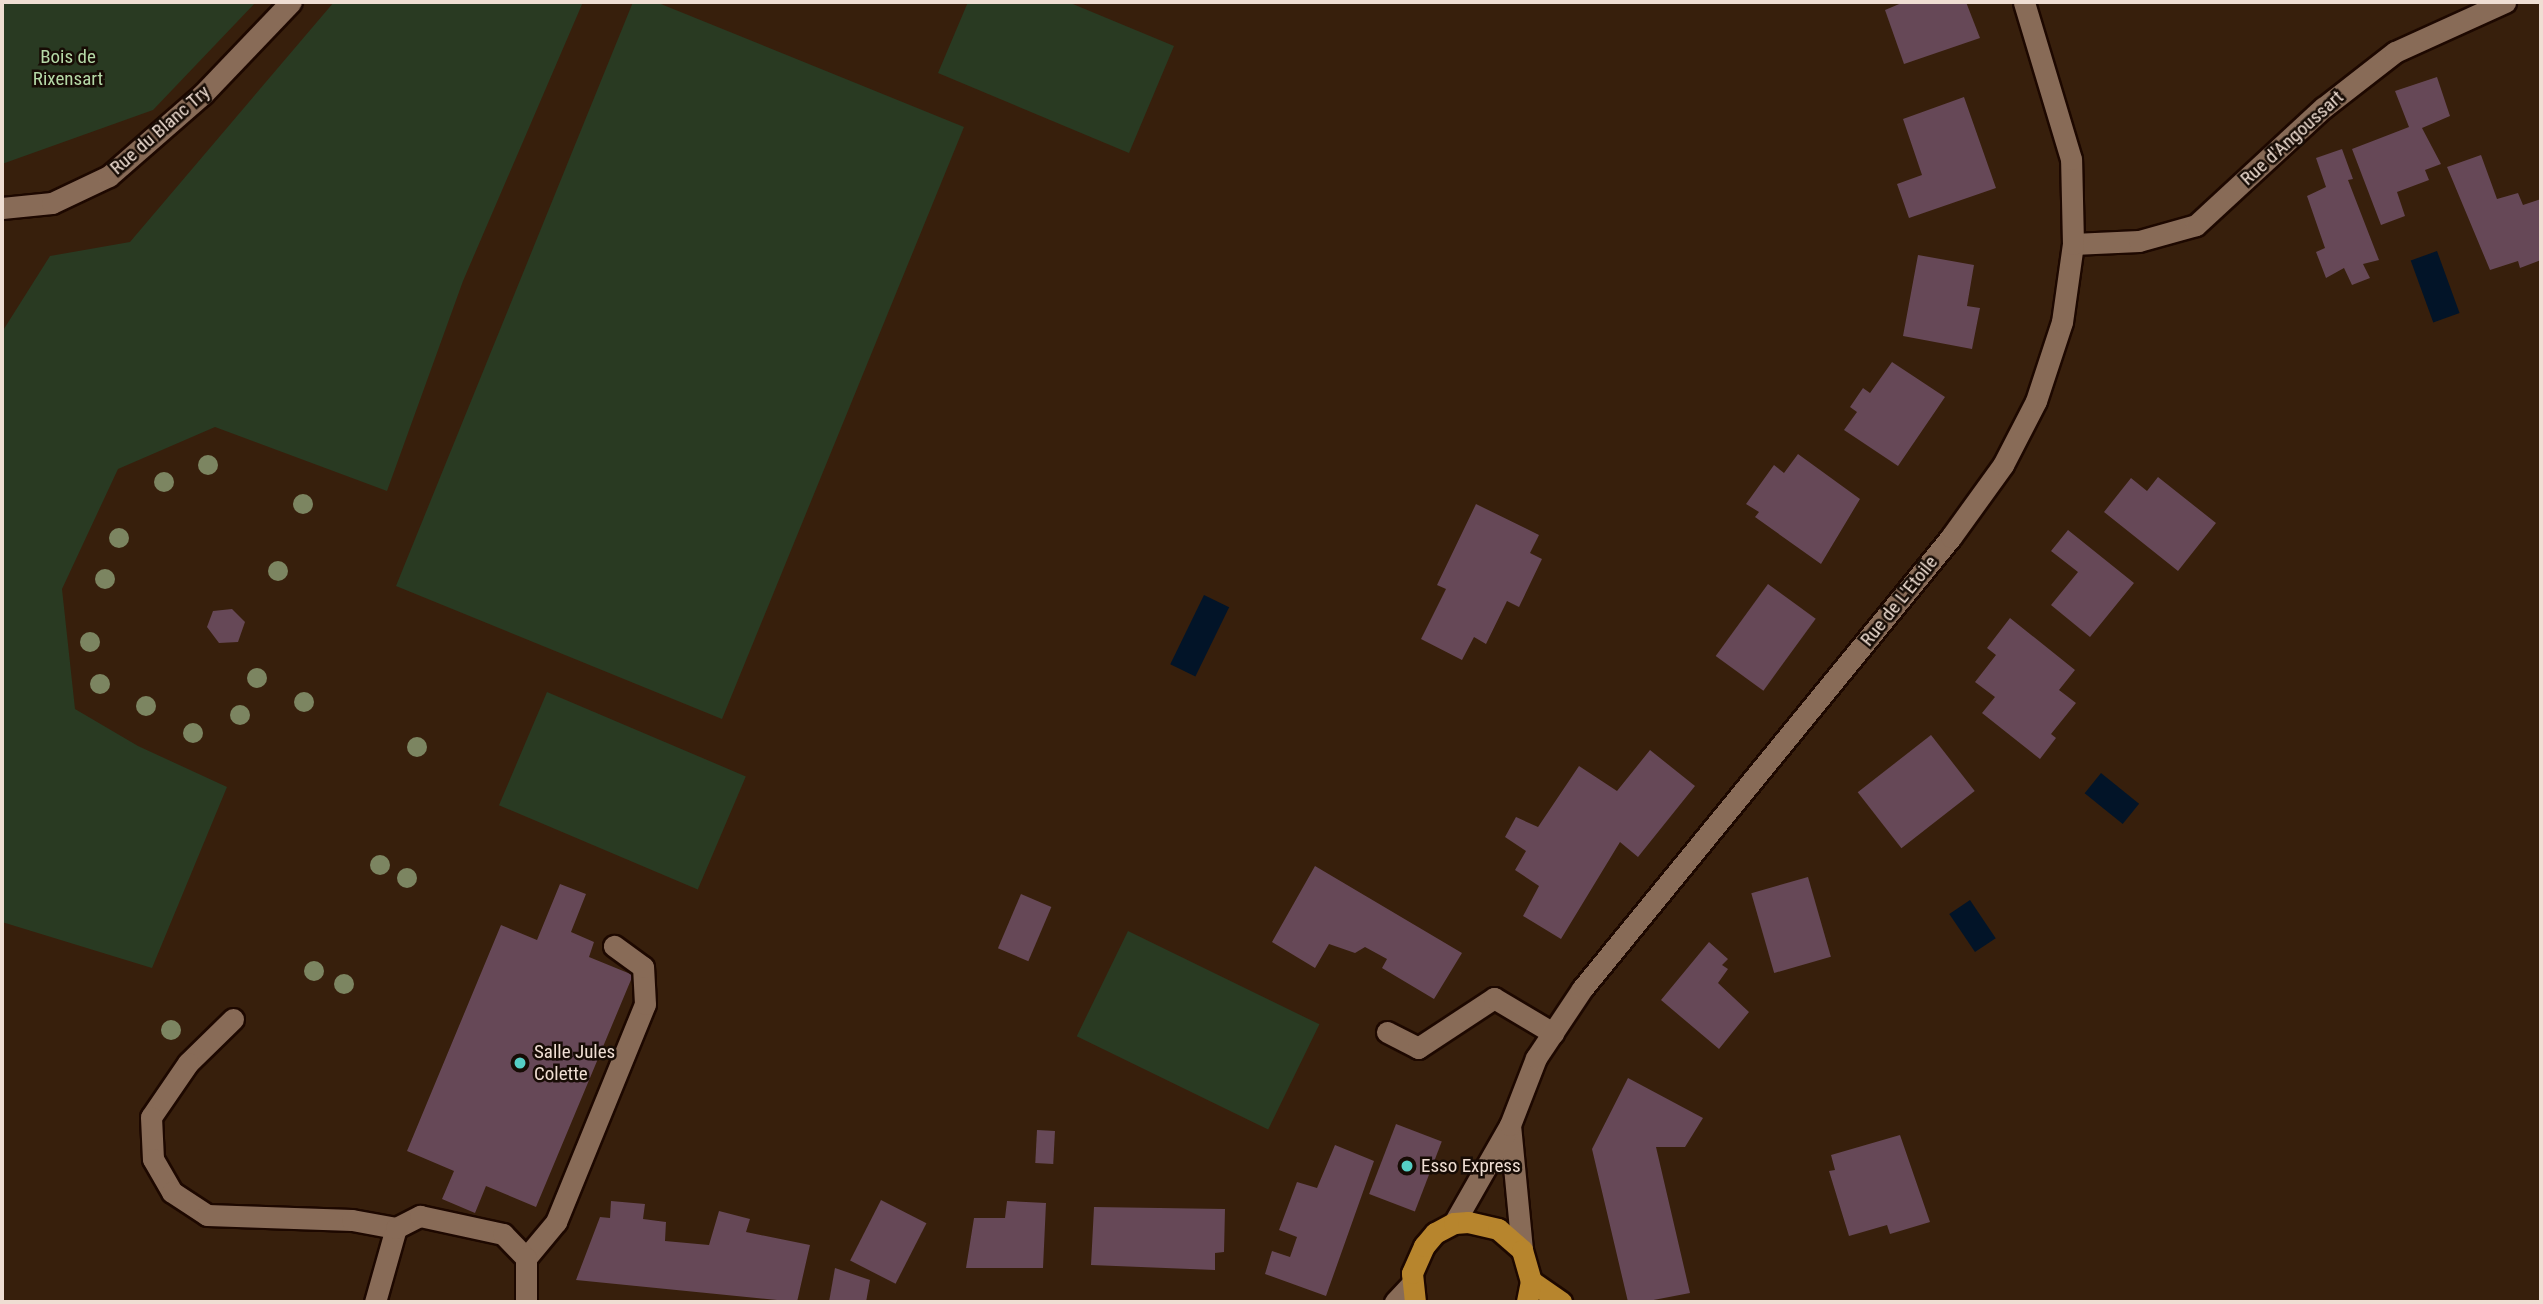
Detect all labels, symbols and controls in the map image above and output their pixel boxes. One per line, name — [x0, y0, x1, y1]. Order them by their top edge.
park label: Bois de Rixensart — [33, 46, 103, 90]
street label: Rue du Blanc Try — [105, 80, 215, 180]
street label: Rue d'Angoussart — [2236, 86, 2348, 190]
street label: Rue de L'Etoile — [1856, 551, 1942, 651]
place label: Salle Jules Colette — [534, 1041, 615, 1085]
marker: Salle Jules Colette — [512, 1055, 528, 1071]
place label: Esso Express — [1421, 1155, 1521, 1177]
marker: Esso Express — [1399, 1158, 1415, 1174]

